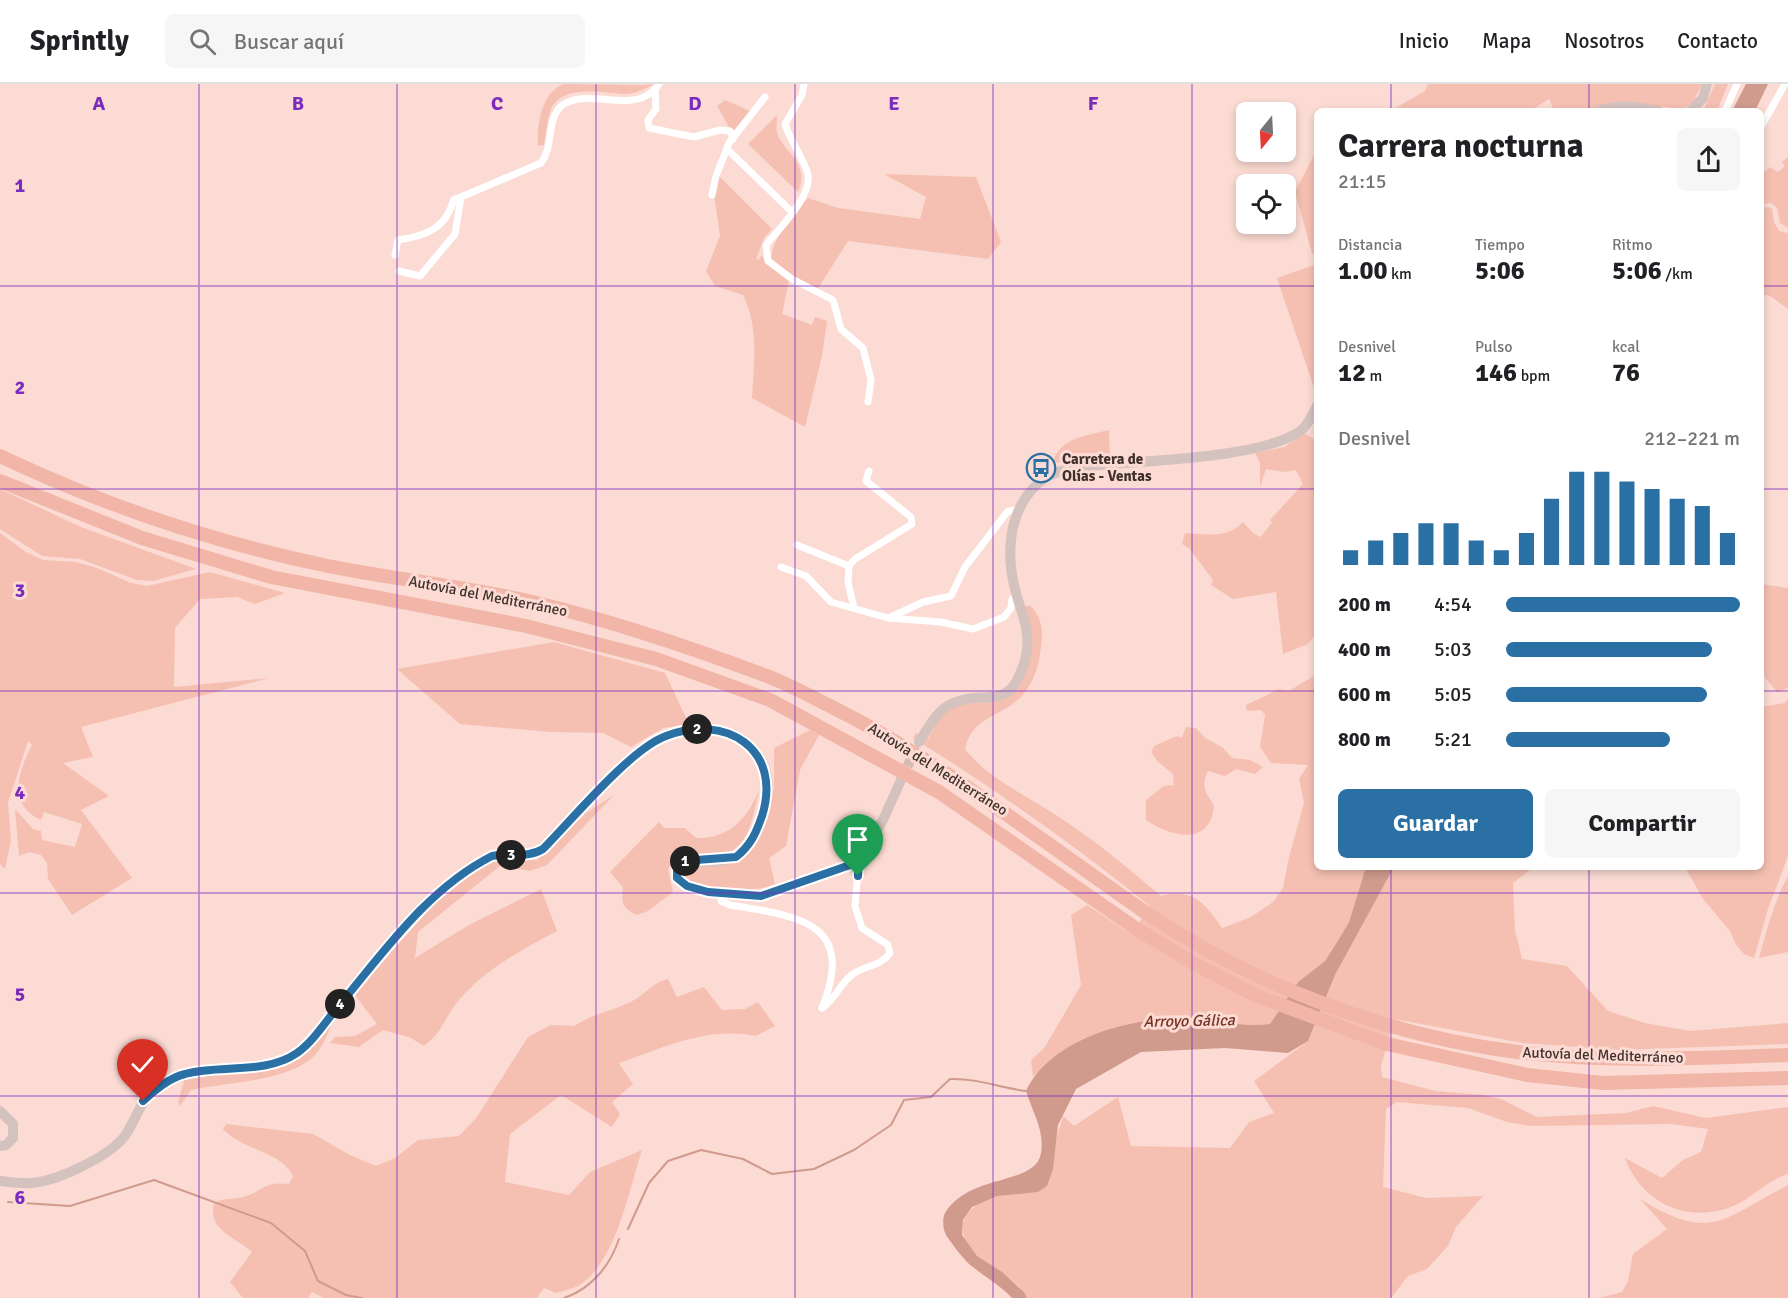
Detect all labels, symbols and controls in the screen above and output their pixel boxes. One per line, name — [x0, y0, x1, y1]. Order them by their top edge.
search box — [165, 14, 585, 68]
text: Sprintly — [30, 24, 129, 58]
icon: search — [186, 25, 219, 58]
text: Buscar aquí — [234, 28, 344, 55]
text: Inicio — [1399, 28, 1449, 54]
text: Mapa — [1482, 28, 1531, 54]
text: Nosotros — [1564, 28, 1644, 54]
text: Contacto — [1677, 28, 1758, 54]
text: A — [93, 91, 106, 116]
text: B — [292, 91, 304, 116]
text: C — [491, 91, 503, 116]
text: D — [688, 91, 702, 116]
text: E — [888, 91, 900, 116]
text: F — [1088, 91, 1099, 116]
north arrow — [1236, 102, 1296, 162]
map controls — [1236, 102, 1296, 234]
text: Carrera nocturna — [1338, 126, 1584, 167]
button: share — [1677, 128, 1740, 191]
text: 21:15 — [1338, 169, 1387, 194]
text: 1 — [15, 173, 26, 198]
button: locate — [1236, 174, 1296, 234]
text: Distancia — [1338, 235, 1402, 255]
text: Tiempo — [1475, 235, 1525, 255]
text: Ritmo — [1612, 235, 1653, 255]
text: 1.00 — [1338, 255, 1388, 287]
text: 5:06 — [1475, 255, 1525, 287]
text: 5:06 — [1612, 255, 1662, 287]
text: km — [1388, 264, 1412, 284]
text: /km — [1662, 264, 1693, 284]
text: Desnivel — [1338, 337, 1396, 357]
text: Pulso — [1475, 337, 1513, 357]
text: kcal — [1612, 337, 1640, 357]
text: 12 — [1338, 357, 1366, 389]
text: 146 — [1475, 357, 1517, 389]
text: 76 — [1612, 357, 1640, 389]
text: m — [1366, 366, 1382, 386]
text: bpm — [1517, 366, 1550, 386]
text: 2 — [15, 375, 25, 400]
text: Desnivel — [1338, 426, 1411, 451]
text: 212–221 m — [1644, 426, 1740, 451]
place label: Carretera de Olías - Ventas — [1062, 450, 1152, 485]
bus stop icon: Carretera de Olías - Ventas — [1025, 452, 1057, 484]
street label: Autovía del Mediterráneo — [407, 572, 569, 620]
text: 3 — [15, 578, 25, 603]
text: 200 m — [1338, 592, 1391, 617]
text: 4:54 — [1434, 592, 1472, 617]
text: 400 m — [1338, 637, 1391, 662]
text: 5:03 — [1434, 637, 1472, 662]
text: 600 m — [1338, 682, 1391, 707]
text: 5:05 — [1434, 682, 1472, 707]
pin: 2 — [682, 714, 712, 744]
text: 2 — [693, 719, 701, 739]
street label: Autovía del Mediterráneo — [865, 719, 1011, 819]
text: 800 m — [1338, 727, 1391, 752]
text: 5:21 — [1434, 727, 1472, 752]
text: 4 — [15, 780, 26, 805]
button: Guardar — [1338, 789, 1533, 858]
button: Compartir — [1545, 789, 1740, 858]
pin — [832, 814, 883, 876]
icon: arrive — [841, 823, 874, 856]
pin: 3 — [496, 840, 526, 870]
text: 3 — [507, 845, 515, 865]
pin: 1 — [670, 846, 700, 876]
text: 1 — [681, 851, 689, 871]
text: 5 — [15, 982, 25, 1007]
pin: 4 — [325, 989, 355, 1019]
text: 4 — [336, 994, 344, 1014]
water label: Arroyo Gálica — [1143, 1010, 1236, 1032]
pin — [117, 1039, 168, 1101]
street label: Autovía del Mediterráneo — [1522, 1043, 1684, 1067]
icon: check — [126, 1048, 159, 1081]
text: 6 — [15, 1185, 26, 1210]

